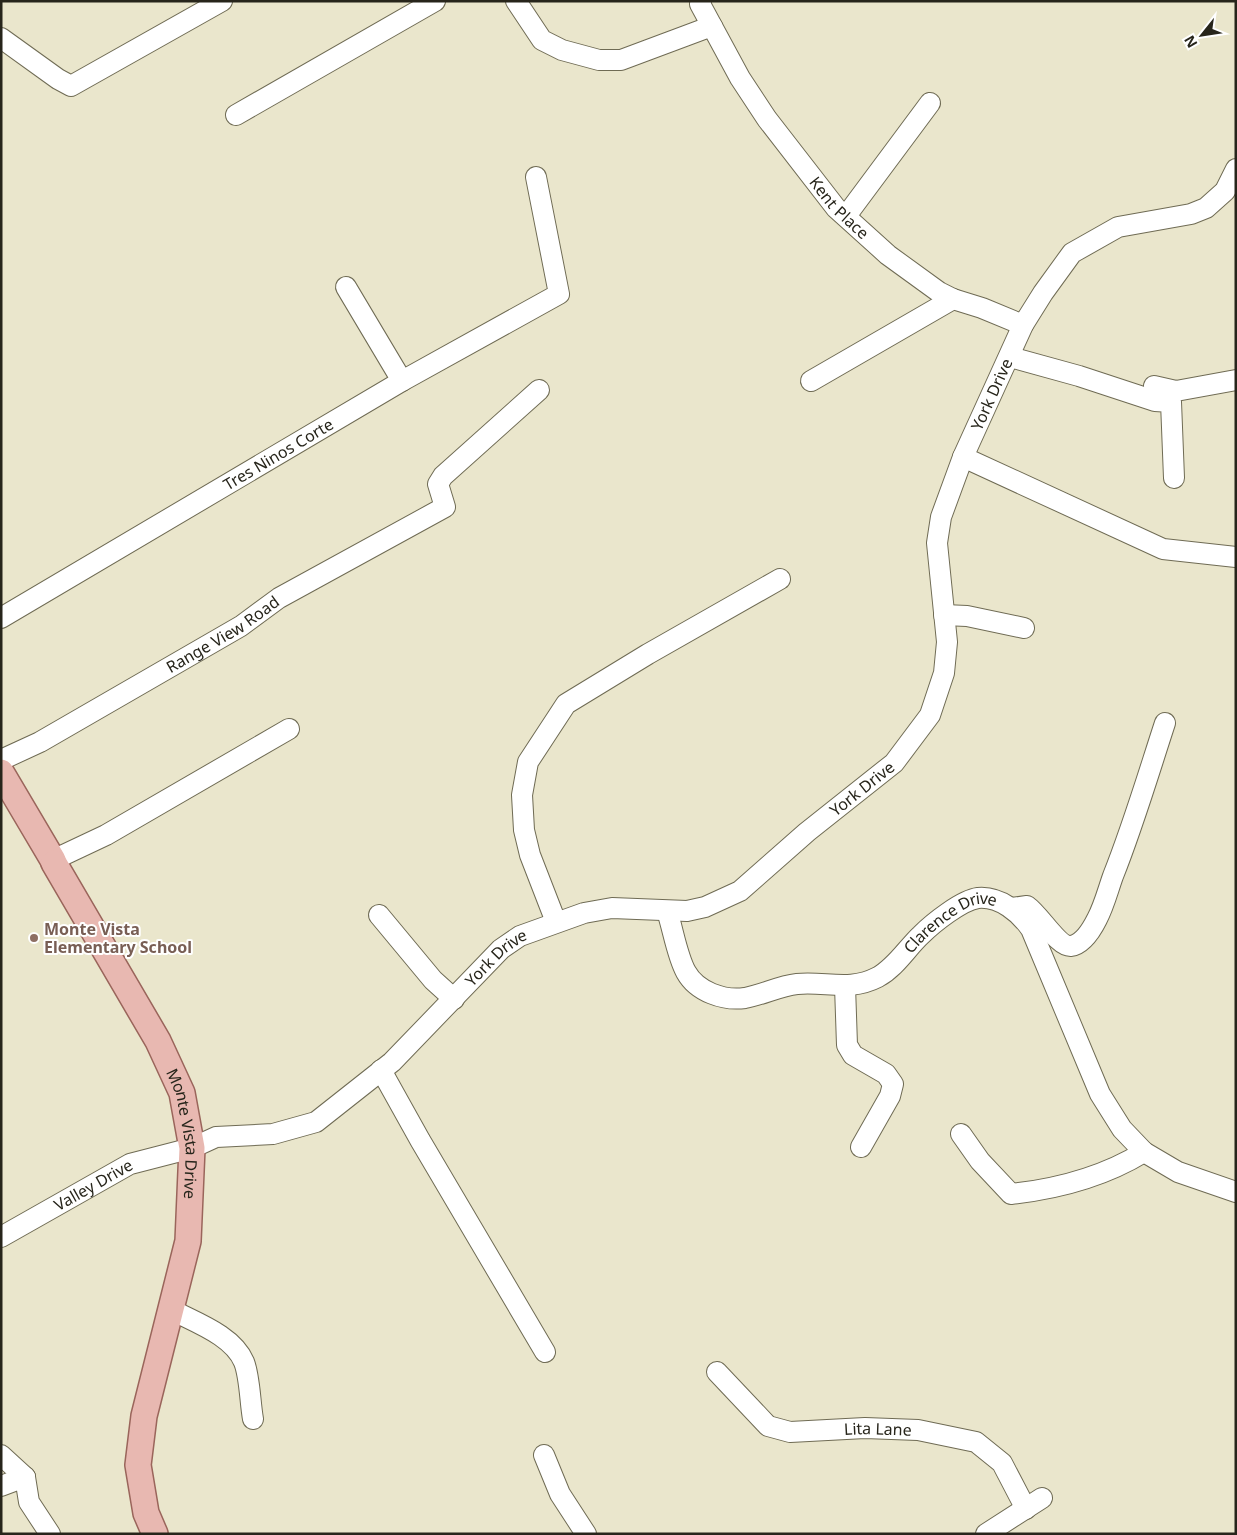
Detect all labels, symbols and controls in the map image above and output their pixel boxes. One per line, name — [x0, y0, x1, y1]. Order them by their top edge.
north arrow — [1177, 10, 1227, 60]
text: N — [1179, 32, 1201, 51]
street label: Kent Place — [805, 172, 874, 244]
street label: York Drive — [966, 355, 1017, 434]
street label: Tres Ninos Corte — [219, 413, 337, 495]
street label: Range View Road — [162, 591, 284, 678]
street label: York Drive — [825, 756, 899, 821]
street label: Clarence Drive — [898, 887, 1000, 958]
place label: Monte Vista Elementary School — [44, 918, 192, 958]
street label: York Drive — [460, 924, 530, 991]
marker: Monte Vista Elementary School — [28, 932, 40, 944]
street label: Monte Vista Drive — [161, 1065, 203, 1200]
street label: Valley Drive — [50, 1154, 137, 1216]
street label: Lita Lane — [843, 1417, 912, 1441]

